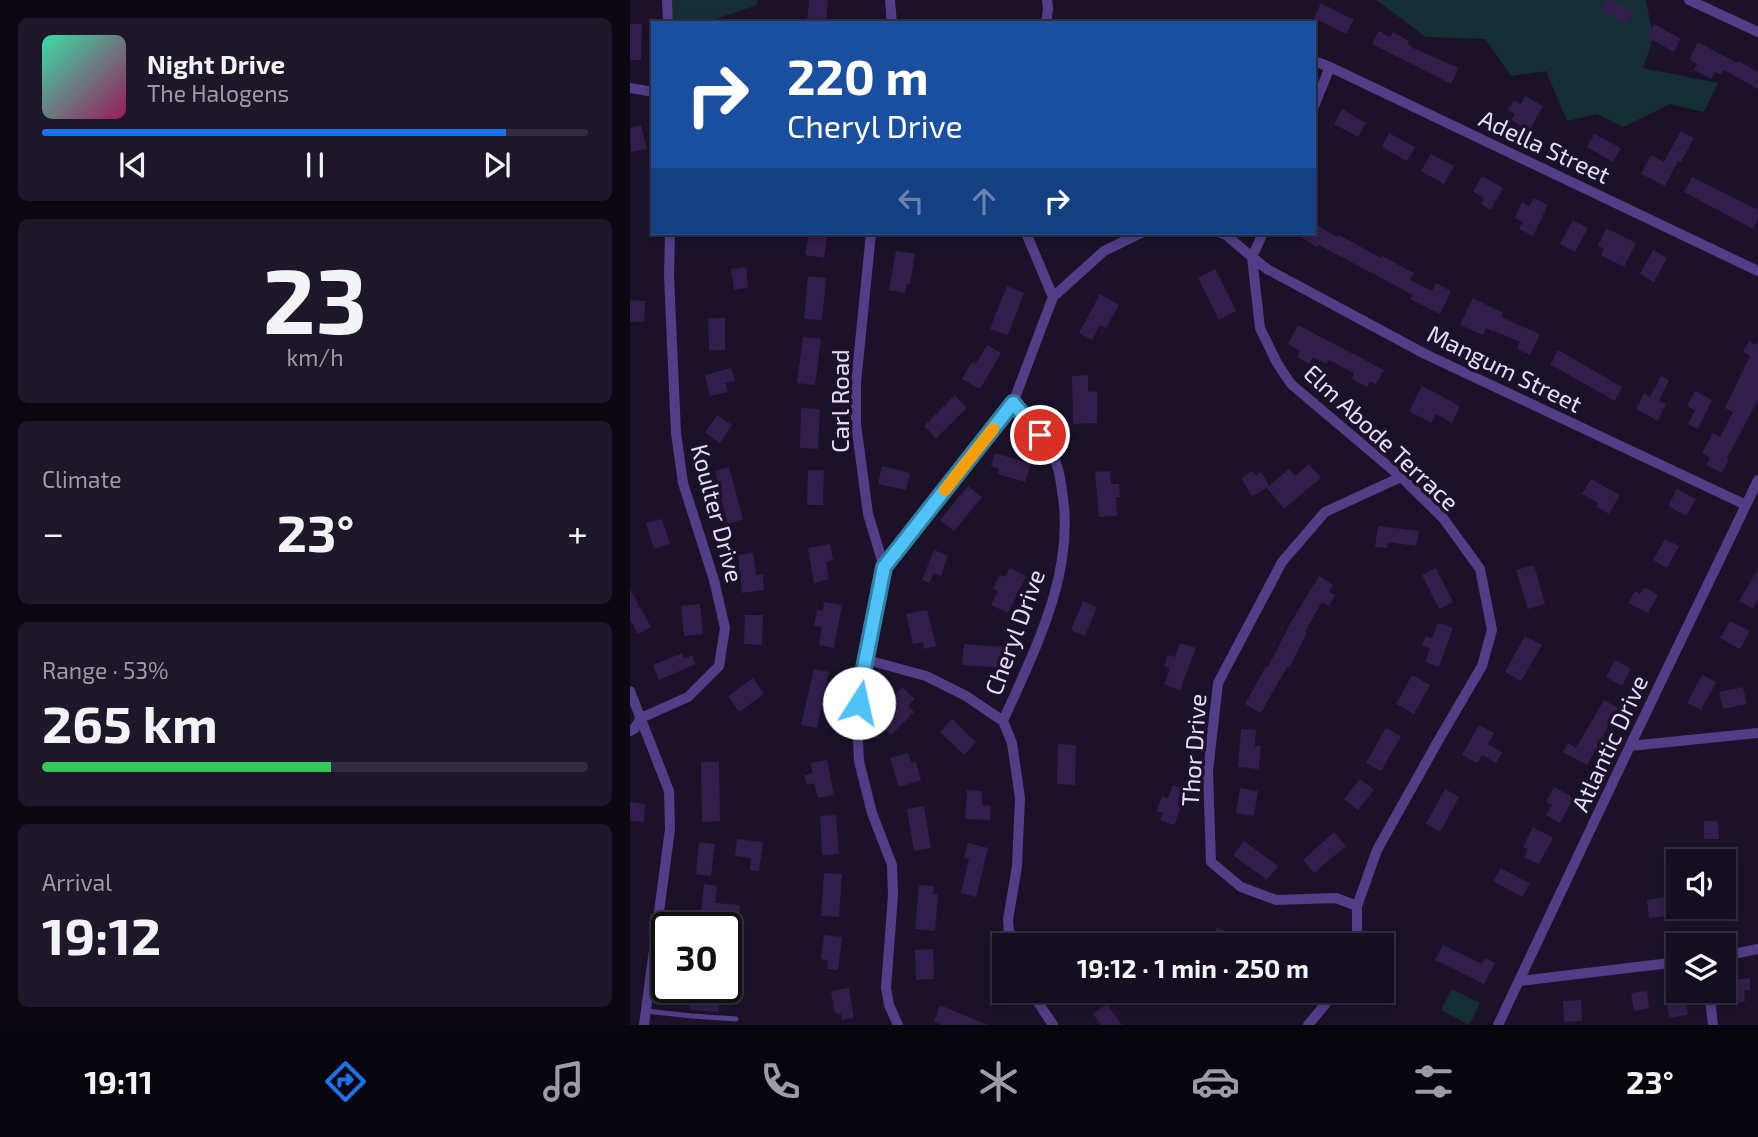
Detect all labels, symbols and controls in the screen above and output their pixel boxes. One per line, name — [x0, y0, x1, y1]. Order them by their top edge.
text: 220 m — [787, 46, 929, 105]
text: Night Drive — [147, 48, 285, 79]
icon: right — [672, 49, 763, 140]
text: The Halogens — [147, 79, 289, 107]
street label: Adella Street — [1475, 103, 1615, 189]
text: Cheryl Drive — [787, 106, 963, 144]
icon: previous — [114, 146, 152, 184]
icon: pause — [296, 146, 334, 184]
icon: next — [478, 146, 516, 184]
icon: left — [892, 182, 930, 220]
icon: ahead — [965, 182, 1003, 220]
icon: right — [1038, 182, 1076, 220]
text: 23 — [263, 243, 367, 352]
street label: Mangum Street — [1423, 318, 1587, 418]
text: km/h — [286, 343, 344, 371]
street label: Carl Road — [825, 349, 854, 453]
street label: Elm Abode Terrace — [1299, 358, 1465, 516]
pin — [1010, 405, 1070, 465]
icon: arrive — [1021, 416, 1059, 454]
street label: Koulter Drive — [686, 441, 750, 585]
text: Climate — [42, 465, 122, 493]
text: 23° — [277, 500, 354, 562]
text: − — [42, 509, 64, 555]
text: + — [567, 509, 588, 555]
street label: Cheryl Drive — [978, 565, 1050, 699]
text: Range · 53% — [42, 656, 169, 684]
position arrow — [822, 666, 896, 740]
street label: Atlantic Drive — [1565, 670, 1653, 816]
text: 265 km — [42, 691, 218, 753]
street label: Thor Drive — [1175, 693, 1211, 807]
map controls — [1666, 849, 1736, 1003]
button: sound — [1666, 849, 1736, 919]
text: Arrival — [42, 868, 112, 896]
text: 19:12 — [42, 903, 161, 965]
speed limit sign: 30 — [651, 912, 742, 1003]
button: layers — [1666, 933, 1736, 1003]
text: 19:12 · 1 min · 250 m — [1077, 952, 1309, 983]
icon: directions — [321, 1057, 370, 1106]
icon: music — [539, 1057, 588, 1106]
icon: phone — [756, 1057, 805, 1106]
icon: climate — [974, 1057, 1023, 1106]
icon: car — [1191, 1057, 1240, 1106]
icon: filters — [1409, 1057, 1458, 1106]
text: 19:11 — [84, 1062, 153, 1100]
text: 23° — [1626, 1062, 1674, 1100]

